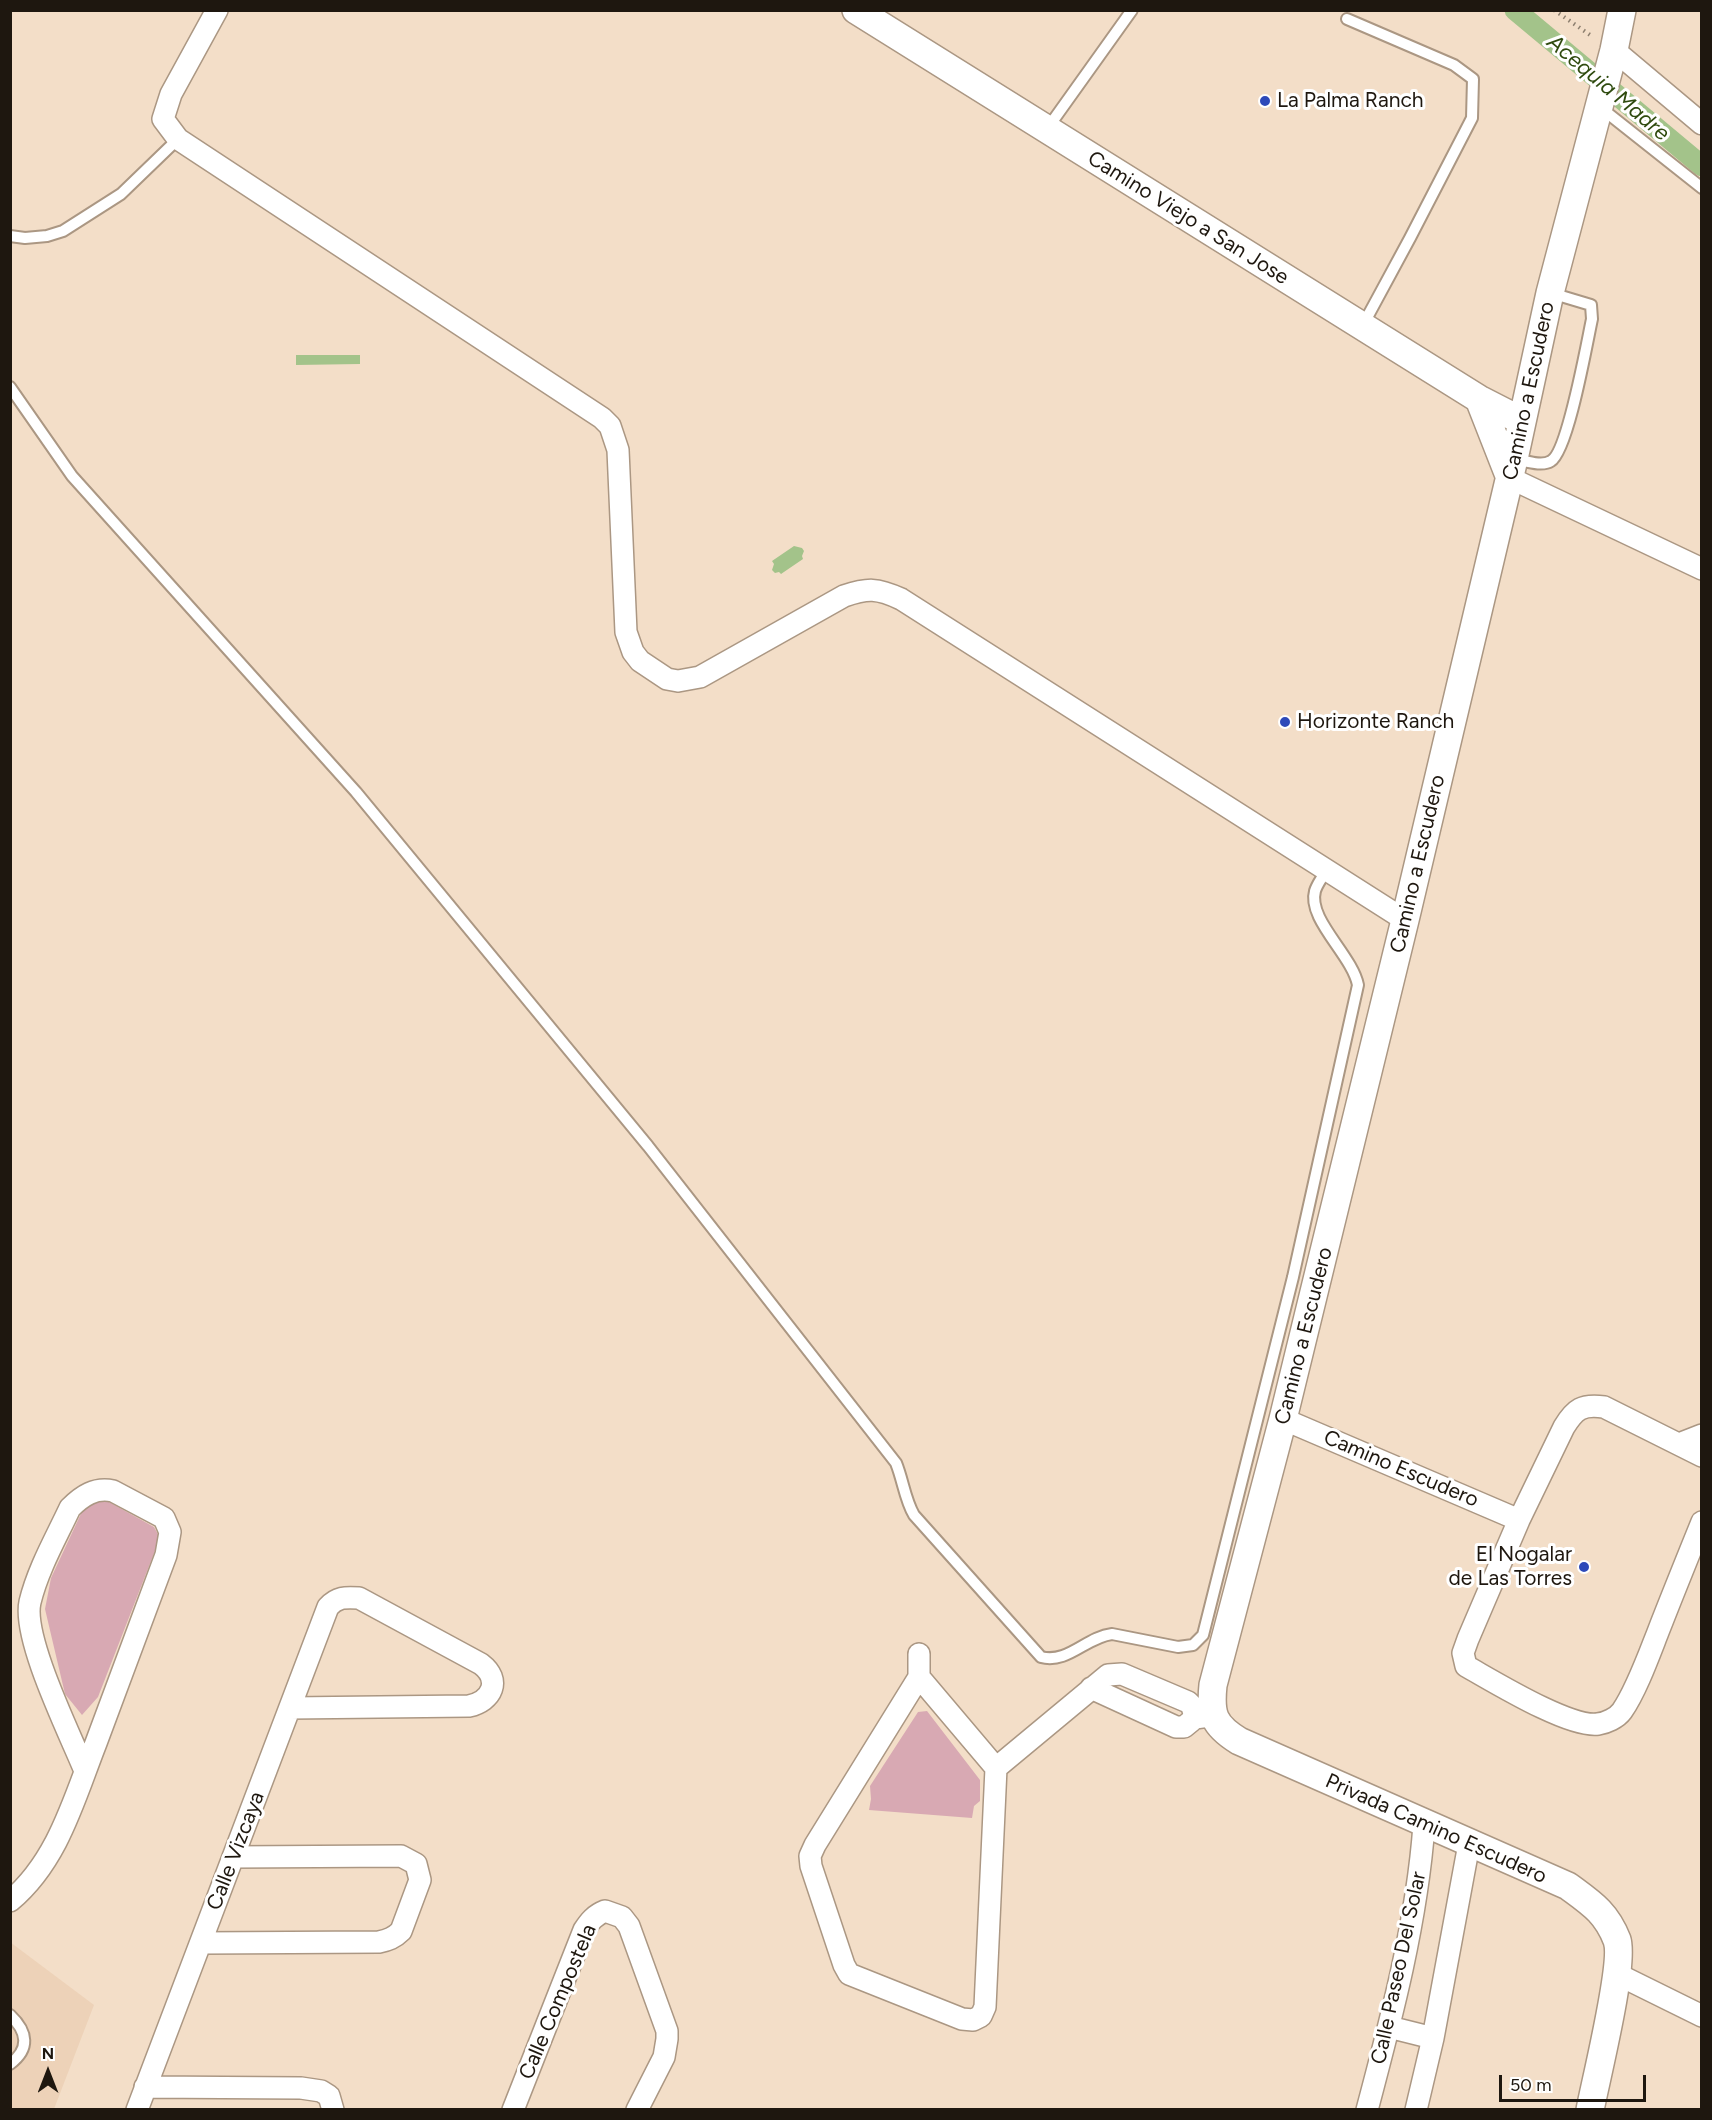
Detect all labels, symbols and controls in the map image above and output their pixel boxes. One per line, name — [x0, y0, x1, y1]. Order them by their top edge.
water label: Acequia Madre — [1541, 29, 1675, 147]
place label: La Palma Ranch — [1277, 88, 1424, 114]
marker: La Palma Ranch — [1258, 94, 1272, 108]
street label: Camino Viejo a San Jose — [1083, 146, 1293, 290]
street label: Camino a Escudero — [1498, 299, 1560, 483]
place label: Horizonte Ranch — [1297, 709, 1454, 735]
marker: Horizonte Ranch — [1278, 715, 1292, 729]
street label: Camino a Escudero — [1385, 773, 1451, 955]
street label: Camino a Escudero — [1270, 1245, 1338, 1427]
street label: Camino Escudero — [1320, 1425, 1482, 1513]
place label: El Nogalar de Las Torres — [1449, 1542, 1572, 1592]
marker: El Nogalar de Las Torres — [1577, 1560, 1591, 1574]
street label: Privada Camino Escudero — [1321, 1769, 1551, 1889]
street label: Calle Vizcaya — [202, 1788, 270, 1914]
street label: Calle Paseo Del Solar — [1366, 1869, 1432, 2067]
street label: Calle Compostela — [514, 1921, 602, 2083]
north arrow — [18, 2042, 78, 2102]
text: N — [42, 2044, 54, 2063]
scale bar — [1502, 2063, 1649, 2101]
text: 50 m — [1510, 2074, 1552, 2096]

